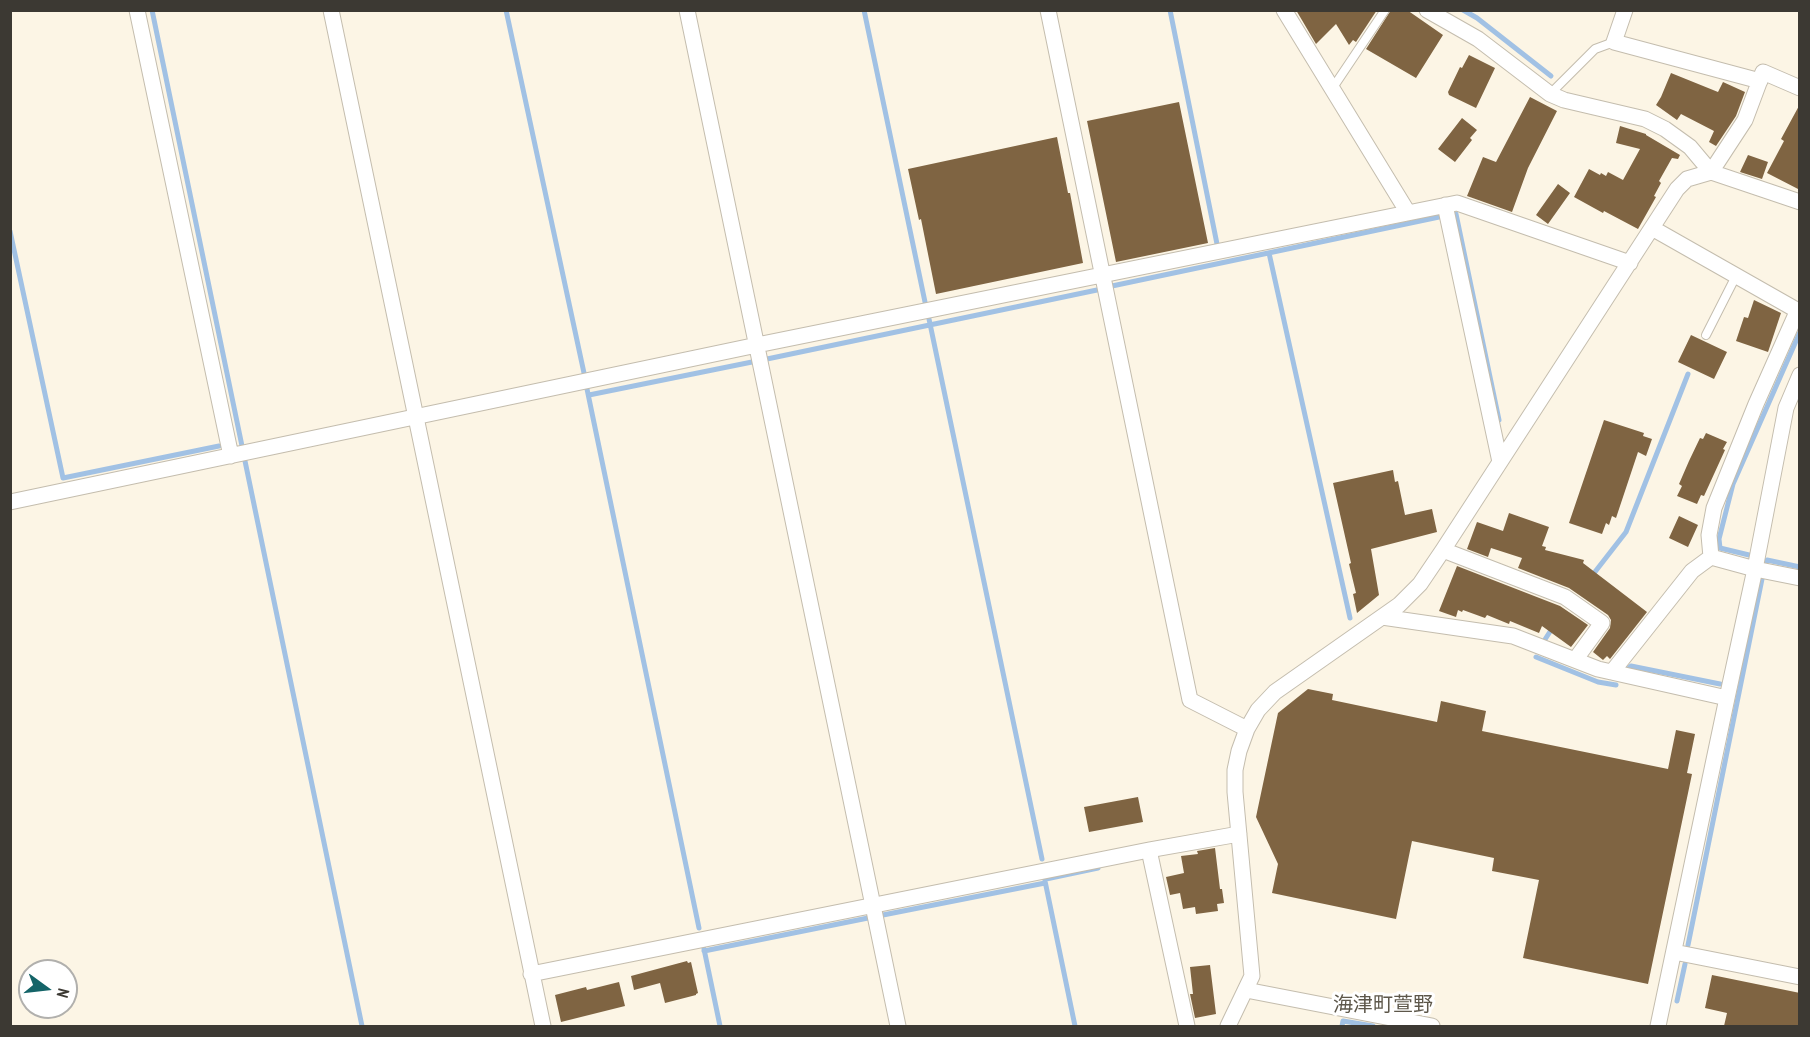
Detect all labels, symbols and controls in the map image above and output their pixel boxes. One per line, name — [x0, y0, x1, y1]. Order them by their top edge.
north arrow — [18, 959, 78, 1019]
text: N — [53, 986, 74, 1000]
district label: 海津町萱野 — [1333, 993, 1433, 1017]

